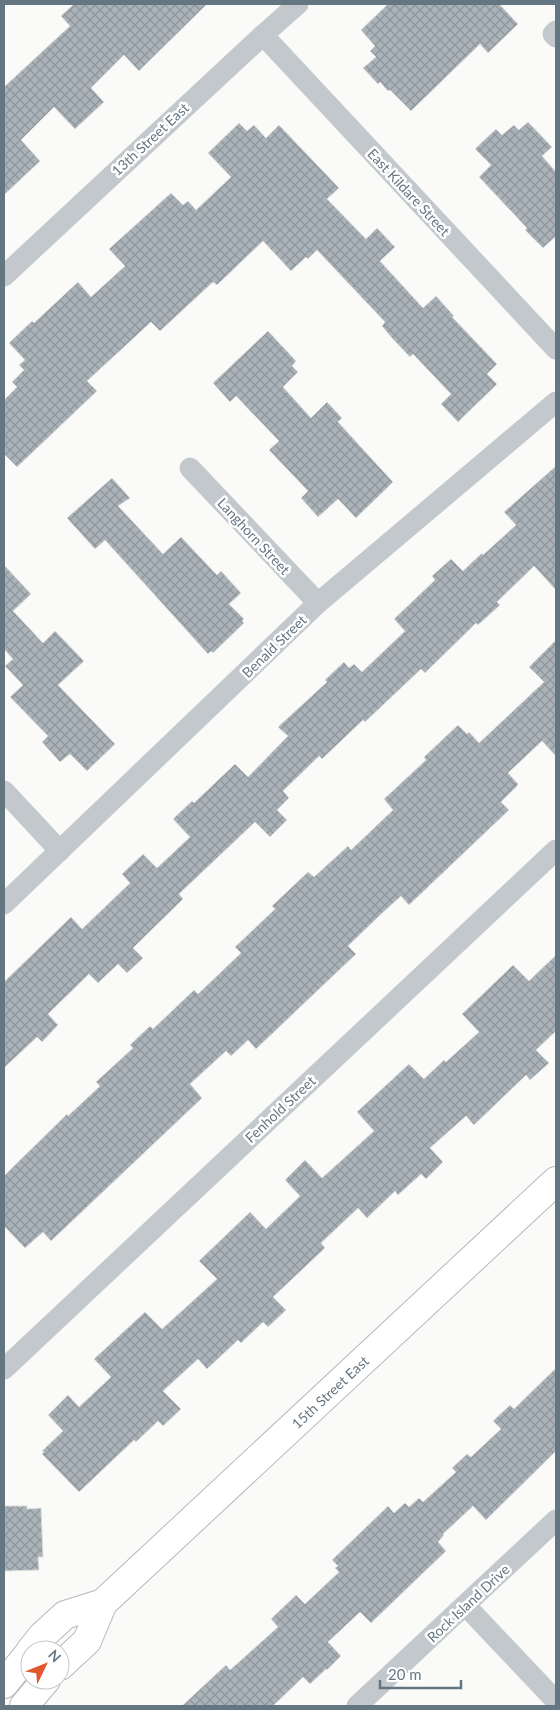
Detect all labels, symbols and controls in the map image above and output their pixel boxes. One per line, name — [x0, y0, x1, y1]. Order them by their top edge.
street label: 13th Street East — [108, 99, 192, 179]
street label: East Kildare Street — [364, 145, 454, 239]
street label: Langhorn Street — [214, 494, 294, 578]
street label: Benald Street — [238, 611, 310, 681]
street label: Fenhold Street — [241, 1072, 319, 1146]
street label: 15th Street East — [288, 1352, 372, 1432]
street label: Rock Island Drive — [423, 1561, 513, 1645]
north arrow — [20, 1640, 70, 1690]
text: N — [45, 1646, 65, 1666]
scale bar — [380, 1658, 461, 1690]
text: 20 m — [388, 1665, 422, 1683]

